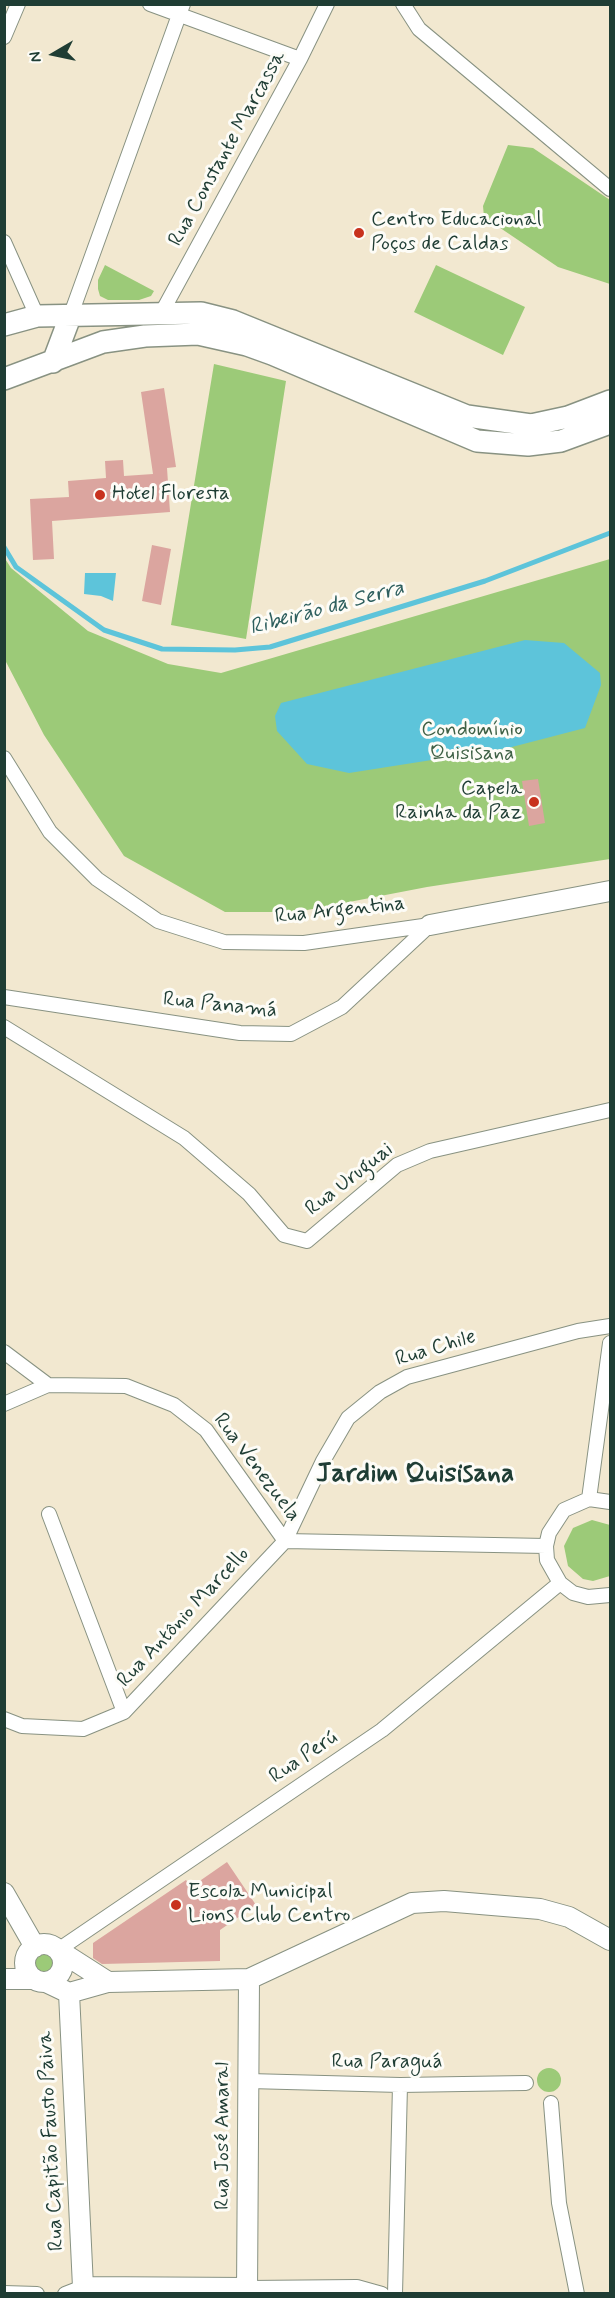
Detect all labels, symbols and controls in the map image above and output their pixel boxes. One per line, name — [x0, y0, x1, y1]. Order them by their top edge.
north arrow — [24, 24, 84, 84]
street label: Rua Constante Marcassa — [164, 47, 292, 251]
text: N — [25, 50, 47, 64]
place label: Centro Educacional Poços de Caldas — [371, 208, 542, 258]
marker: Centro Educacional Poços de Caldas — [352, 226, 366, 240]
place label: Hotel Floresta — [112, 482, 230, 508]
marker: Hotel Floresta — [93, 488, 107, 502]
water label: Ribeirão da Serra — [247, 576, 407, 642]
park label: Condomínio Quisisana — [421, 718, 523, 768]
place label: Capela Rainha da Paz — [395, 777, 522, 827]
marker: Capela Rainha da Paz — [527, 795, 541, 809]
street label: Rua Argentina — [274, 892, 406, 930]
street label: Rua Panamá — [162, 987, 278, 1025]
street label: Rua Uruguai — [301, 1138, 399, 1222]
street label: Rua Chile — [393, 1325, 479, 1373]
street label: Rua Venezuela — [207, 1409, 305, 1527]
district label: Jardim Quisisana — [316, 1459, 514, 1491]
street label: Rua Antônio Marcello — [113, 1543, 255, 1693]
street label: Rua Perú — [265, 1726, 343, 1790]
place label: Escola Municipal Lions Club Centro — [188, 1880, 350, 1930]
marker: Escola Municipal Lions Club Centro — [169, 1898, 183, 1912]
street label: Rua Capitão Fausto Paiva — [34, 2030, 70, 2252]
street label: Rua Paraguá — [331, 2050, 443, 2076]
street label: Rua José Amaral — [211, 2062, 237, 2210]

